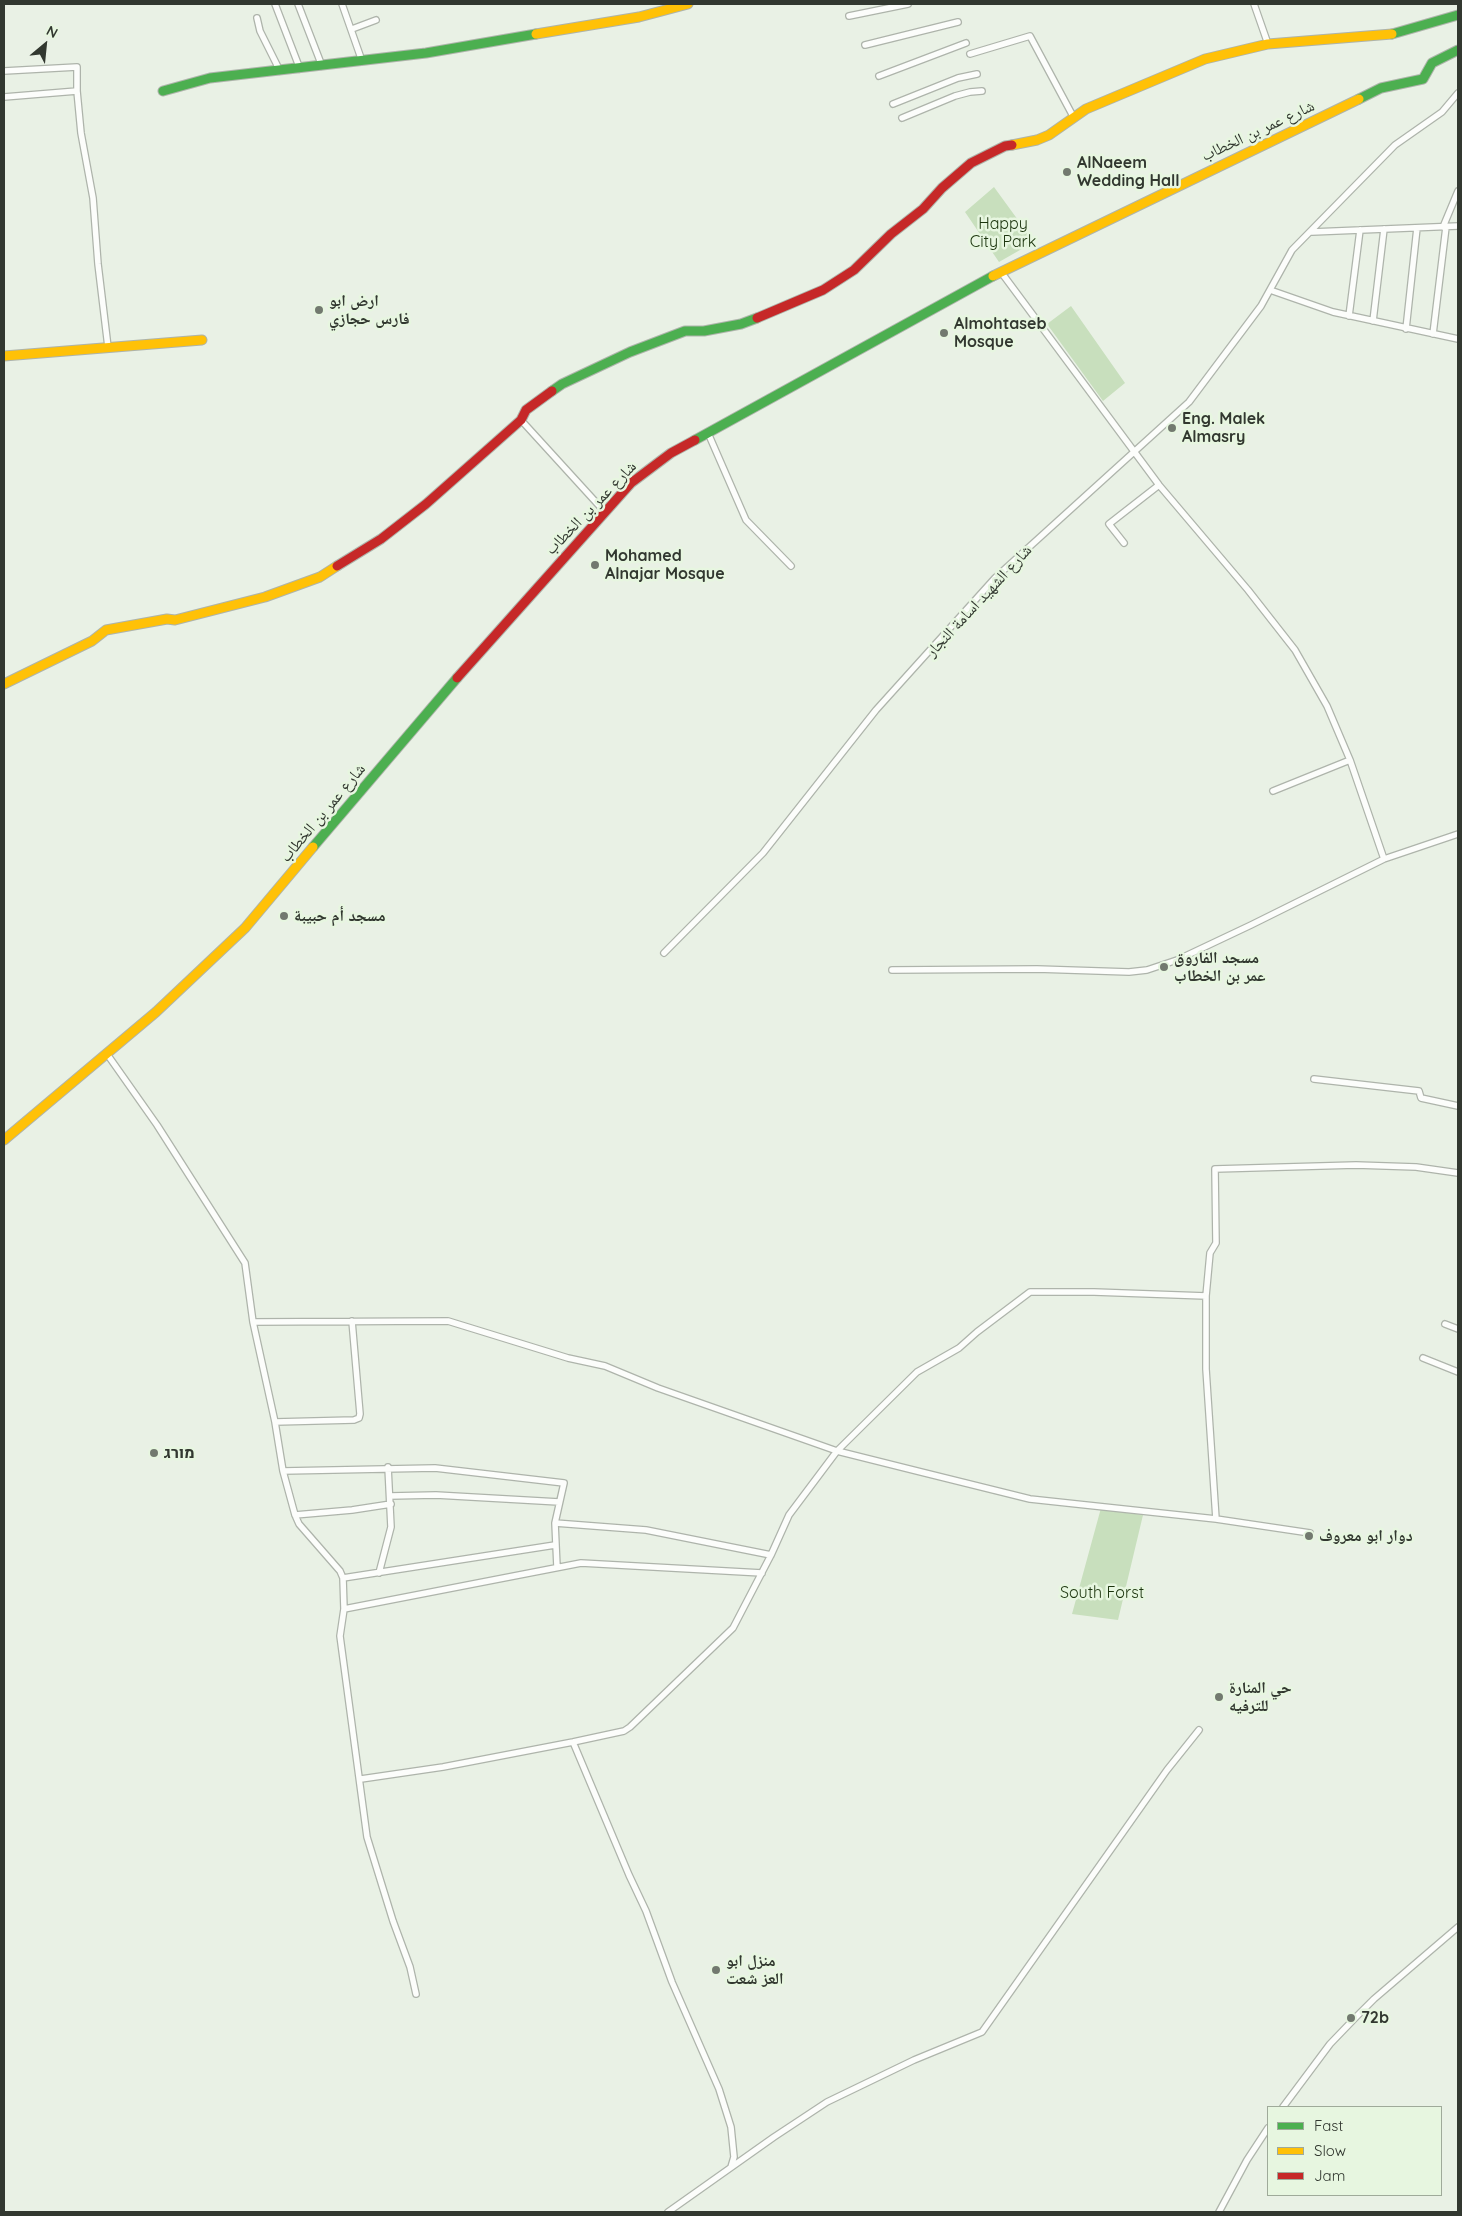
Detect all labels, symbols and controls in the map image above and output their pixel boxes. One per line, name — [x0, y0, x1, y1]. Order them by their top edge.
north arrow — [20, 20, 70, 70]
text: N — [43, 21, 61, 42]
street label: شارع عمر بن الخطاب — [1198, 96, 1318, 166]
place label: AlNaeem Wedding Hall — [1077, 153, 1180, 191]
marker: AlNaeem Wedding Hall — [1061, 166, 1073, 178]
park label: Happy City Park — [970, 214, 1036, 252]
place label: ارض ابو فارس حجازي — [329, 291, 410, 329]
marker: ارض ابو فارس حجازي — [313, 304, 325, 316]
place label: Almohtaseb Mosque — [954, 314, 1046, 352]
marker: Almohtaseb Mosque — [938, 327, 950, 339]
place label: Eng. Malek Almasry — [1182, 409, 1265, 447]
marker: Eng. Malek Almasry — [1166, 422, 1178, 434]
street label: شارع عمر بن الخطاب — [541, 457, 641, 559]
street label: شارع الشهيد اسامة النجار — [922, 541, 1036, 661]
place label: Mohamed Alnajar Mosque — [605, 546, 725, 584]
marker: Mohamed Alnajar Mosque — [589, 559, 601, 571]
street label: شارع عمر بن الخطاب — [276, 760, 370, 866]
place label: مسجد أم حبيبة — [294, 906, 385, 926]
marker: مسجد أم حبيبة — [278, 910, 290, 922]
place label: مسجد الفاروق عمر بن الخطاب — [1174, 948, 1265, 986]
marker: مسجد الفاروق عمر بن الخطاب — [1158, 961, 1170, 973]
place label: מורג — [164, 1443, 195, 1463]
marker: מורג — [148, 1447, 160, 1459]
place label: دوار ابو معروف — [1319, 1526, 1413, 1546]
marker: دوار ابو معروف — [1303, 1530, 1315, 1542]
park label: South Forst — [1060, 1583, 1144, 1603]
place label: حي المنارة للترفيه — [1229, 1678, 1292, 1716]
marker: حي المنارة للترفيه — [1213, 1691, 1225, 1703]
place label: منزل ابو العز شعت — [726, 1951, 783, 1989]
marker: منزل ابو العز شعت — [710, 1964, 722, 1976]
place label: 72b — [1361, 2008, 1389, 2028]
marker: 72b — [1345, 2012, 1357, 2024]
legend — [1267, 2106, 1442, 2196]
text: Fast — [1314, 2116, 1343, 2135]
text: Slow — [1314, 2141, 1346, 2160]
text: Jam — [1314, 2166, 1345, 2185]

